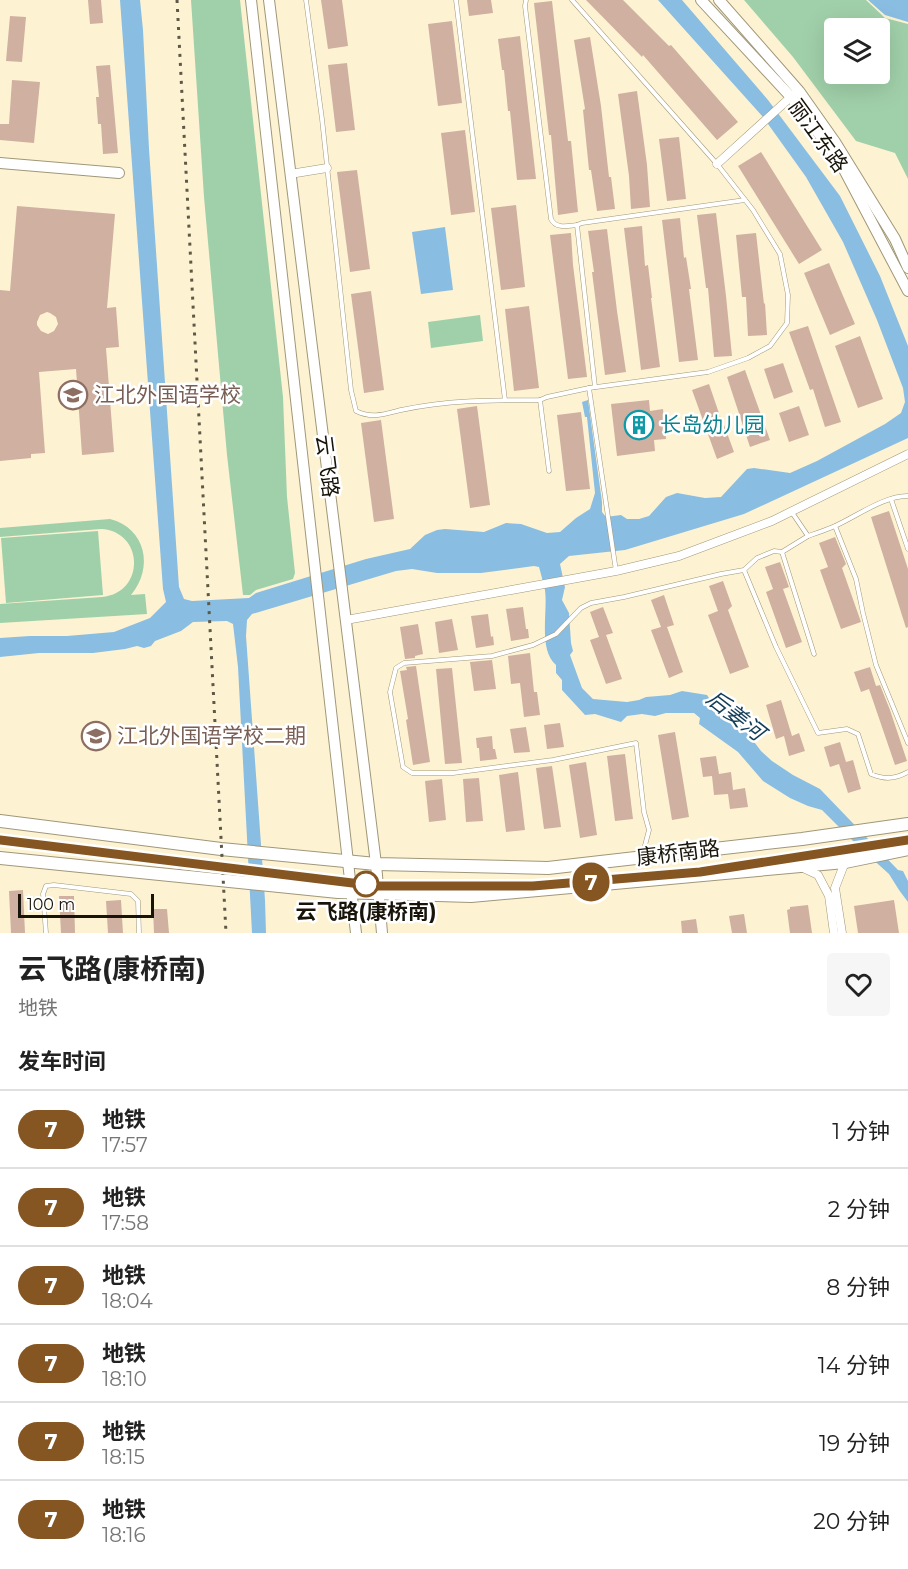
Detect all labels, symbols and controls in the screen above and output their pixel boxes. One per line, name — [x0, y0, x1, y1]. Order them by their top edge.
map controls — [824, 18, 890, 84]
button: layers — [824, 18, 890, 84]
street label: 丽江东路 — [784, 94, 853, 177]
school or university icon: 江北外国语学校 — [57, 379, 89, 411]
place label: 江北外国语学校 — [94, 382, 241, 407]
building icon: 长岛幼儿园 — [623, 409, 655, 441]
place label: 长岛幼儿园 — [660, 412, 765, 437]
street label: 云飞路 — [311, 433, 344, 499]
water label: 后姜河 — [701, 684, 773, 749]
school or university icon: 江北外国语学校二期 — [80, 720, 112, 752]
place label: 江北外国语学校二期 — [117, 723, 306, 748]
street label: 康桥南路 — [635, 835, 721, 870]
line badge: 7 — [572, 862, 610, 902]
text: 7 — [584, 870, 598, 895]
marker: 云飞路(康桥南) — [353, 871, 379, 897]
scale bar — [18, 891, 154, 918]
text: 100 m — [27, 895, 75, 914]
place label: 云飞路(康桥南) — [295, 899, 437, 924]
text: 云飞路(康桥南) — [18, 952, 206, 986]
button: heart — [827, 953, 890, 1016]
text: 地铁 — [18, 996, 58, 1020]
text: 发车时间 — [18, 1048, 106, 1075]
text: 地铁 — [102, 1106, 146, 1133]
text: 7 — [44, 1117, 58, 1142]
text: 1 分钟 — [832, 1118, 890, 1145]
text: 17:57 — [102, 1133, 148, 1157]
text: 地铁 — [102, 1184, 146, 1211]
text: 7 — [44, 1195, 58, 1220]
text: 2 分钟 — [828, 1196, 890, 1223]
text: 17:58 — [102, 1211, 149, 1235]
text: 地铁 — [102, 1262, 146, 1289]
text: 7 — [44, 1273, 58, 1298]
text: 8 分钟 — [826, 1274, 890, 1301]
text: 18:04 — [102, 1289, 153, 1313]
text: 地铁 — [102, 1340, 146, 1367]
text: 7 — [44, 1351, 58, 1376]
text: 14 分钟 — [818, 1352, 890, 1379]
text: 18:10 — [102, 1367, 147, 1391]
text: 地铁 — [102, 1418, 146, 1445]
text: 7 — [44, 1429, 58, 1454]
text: 19 分钟 — [819, 1430, 890, 1457]
text: 18:15 — [102, 1445, 145, 1469]
text: 地铁 — [102, 1496, 146, 1523]
text: 7 — [44, 1507, 58, 1532]
text: 20 分钟 — [813, 1508, 890, 1535]
text: 18:16 — [102, 1523, 146, 1547]

